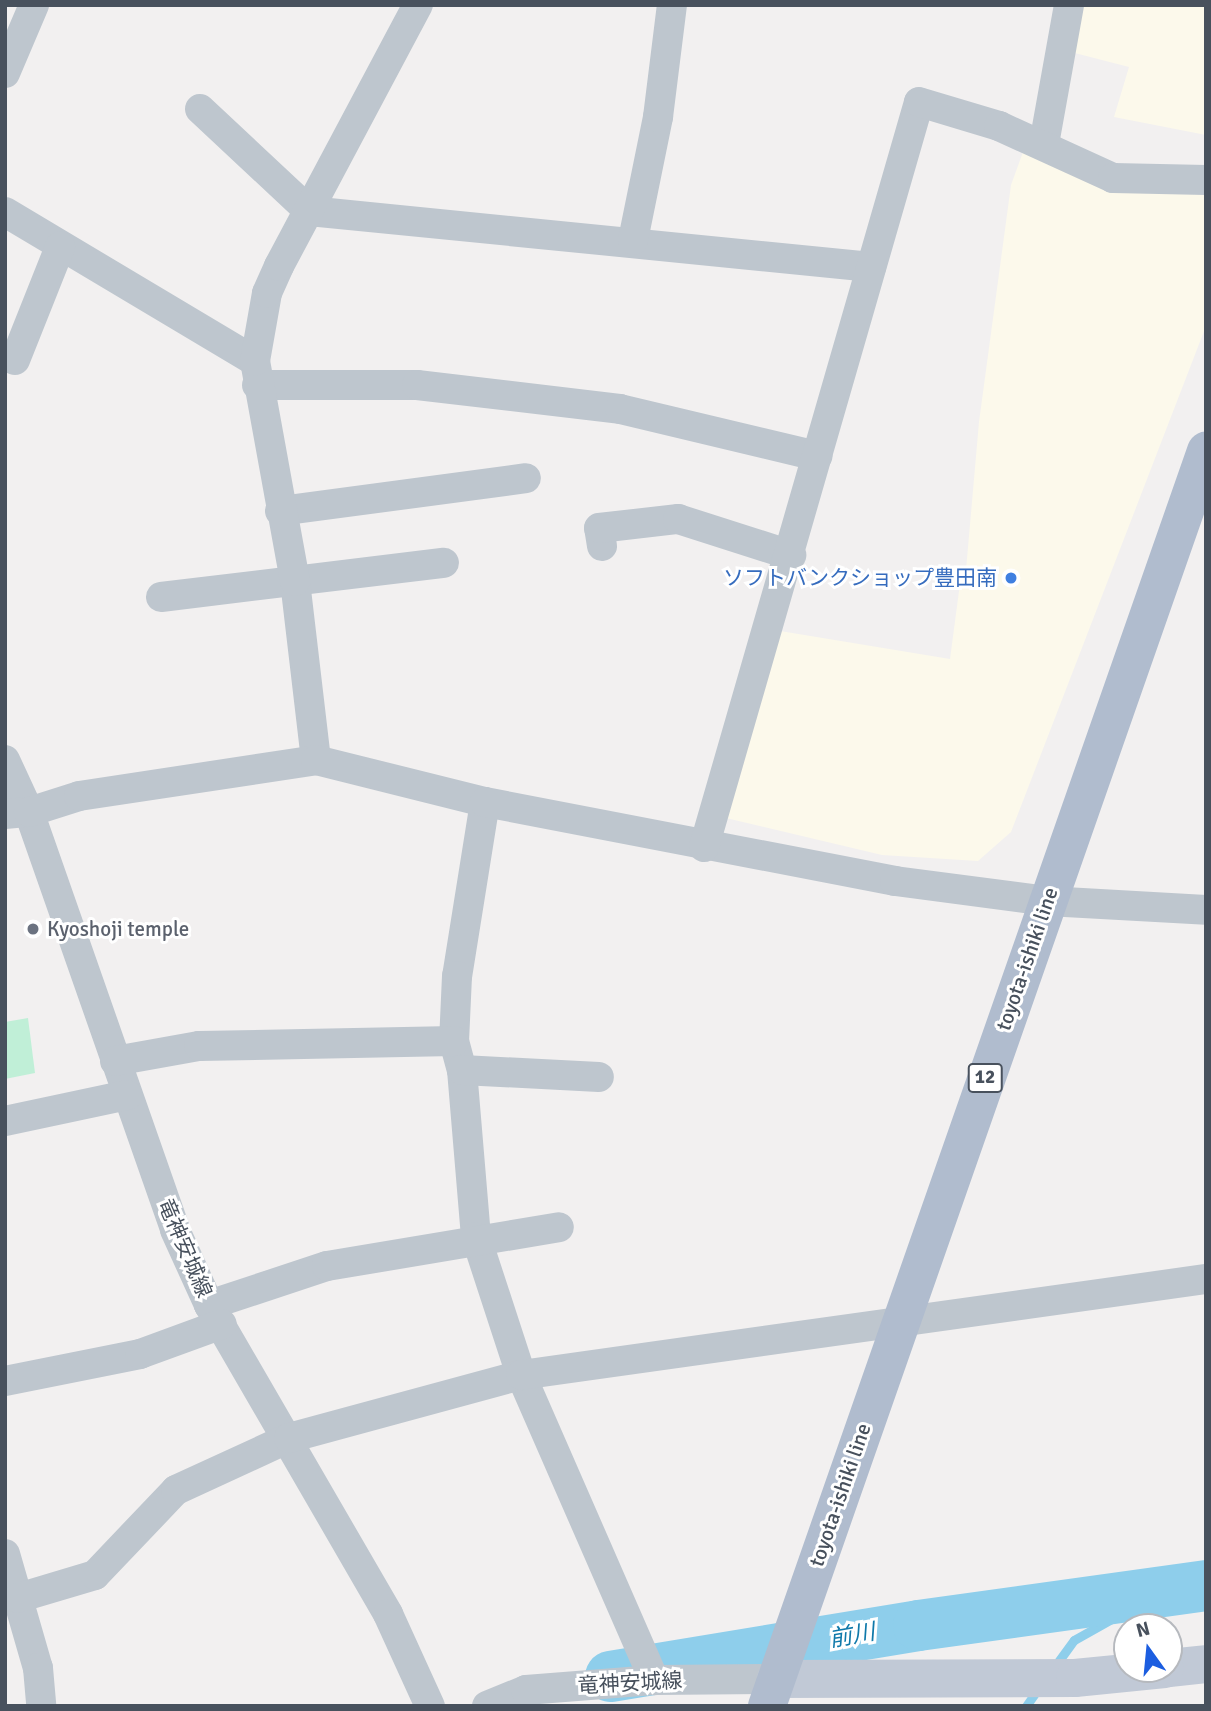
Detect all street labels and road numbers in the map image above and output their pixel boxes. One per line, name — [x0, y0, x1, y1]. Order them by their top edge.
street label: toyota-ishiki line — [991, 884, 1063, 1034]
road number: 12 — [968, 1062, 1002, 1094]
street label: 竜神安城線 — [153, 1195, 217, 1301]
street label: toyota-ishiki line — [804, 1420, 876, 1570]
street label: 竜神安城線 — [577, 1668, 683, 1698]

